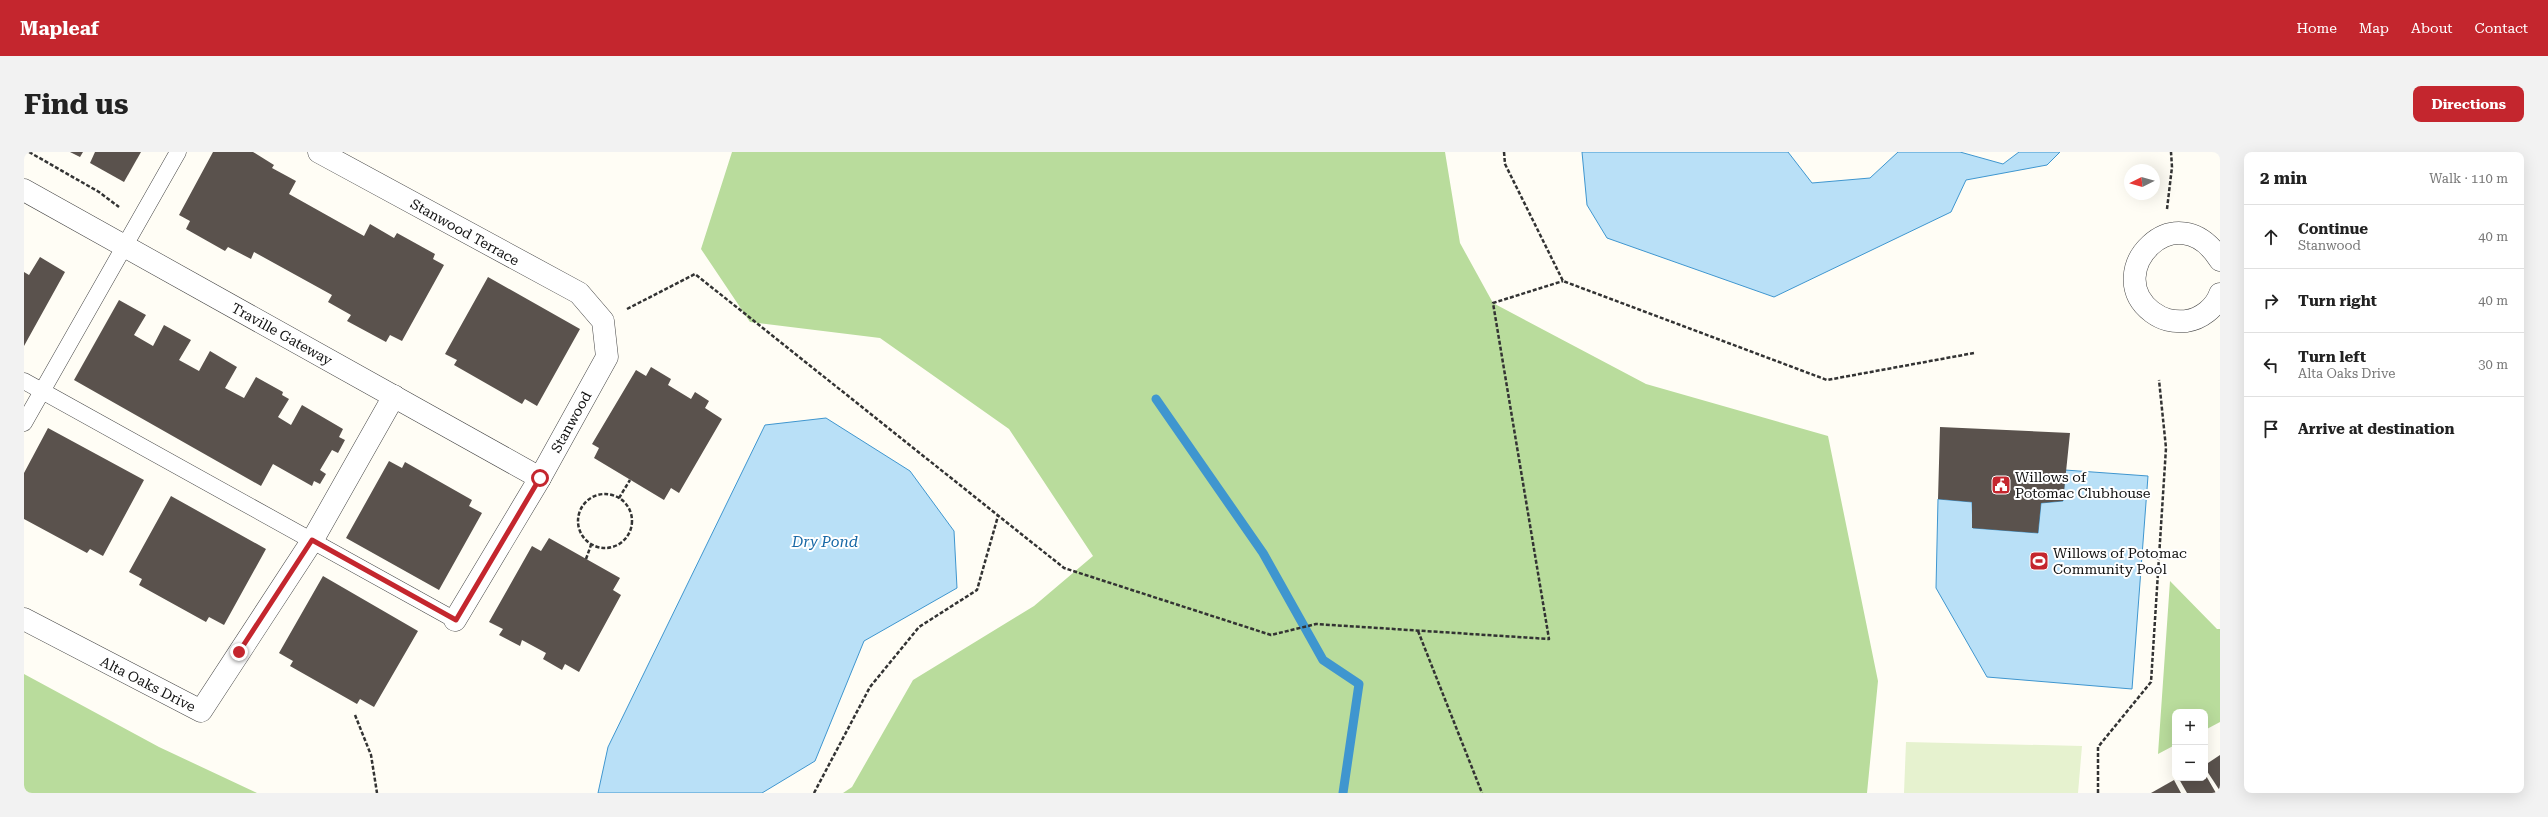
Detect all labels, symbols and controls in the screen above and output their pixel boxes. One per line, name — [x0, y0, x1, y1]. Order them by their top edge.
text: Mapleaf — [20, 17, 99, 40]
text: Home — [2296, 20, 2337, 36]
text: Map — [2359, 20, 2389, 36]
text: About — [2411, 20, 2453, 36]
text: Contact — [2475, 20, 2528, 36]
button: Directions — [2413, 86, 2524, 122]
text: Find us — [24, 88, 128, 121]
north arrow — [2124, 164, 2160, 200]
text: 2 min — [2260, 168, 2307, 188]
text: Walk · 110 m — [2429, 171, 2508, 186]
street label: Stanwood Terrace — [408, 195, 522, 269]
text: Continue — [2298, 220, 2368, 238]
icon: ahead — [2260, 226, 2282, 248]
text: 40 m — [2478, 229, 2508, 244]
text: Stanwood — [2298, 238, 2361, 253]
icon: right — [2260, 290, 2282, 312]
text: Turn right — [2298, 292, 2377, 310]
text: 40 m — [2478, 293, 2508, 308]
street label: Traville Gateway — [229, 300, 336, 369]
text: Turn left — [2298, 348, 2366, 366]
icon: left — [2260, 354, 2282, 376]
text: 30 m — [2478, 357, 2508, 372]
text: Alta Oaks Drive — [2298, 366, 2395, 381]
street label: Stanwood — [548, 388, 594, 456]
icon: arrive — [2260, 418, 2282, 440]
text: Arrive at destination — [2298, 420, 2454, 438]
route start — [531, 469, 549, 487]
place label: Willows of Potomac Clubhouse — [2015, 469, 2151, 501]
public building icon: Willows of Potomac Clubhouse — [1990, 474, 2012, 496]
water label: Dry Pond — [791, 533, 858, 551]
place label: Willows of Potomac Community Pool — [2053, 545, 2187, 577]
sports icon: Willows of Potomac Community Pool — [2028, 550, 2050, 572]
route end — [230, 643, 248, 661]
street label: Alta Oaks Drive — [98, 653, 199, 715]
map controls — [2172, 709, 2208, 781]
button: + — [2172, 709, 2208, 745]
button: − — [2172, 745, 2208, 781]

